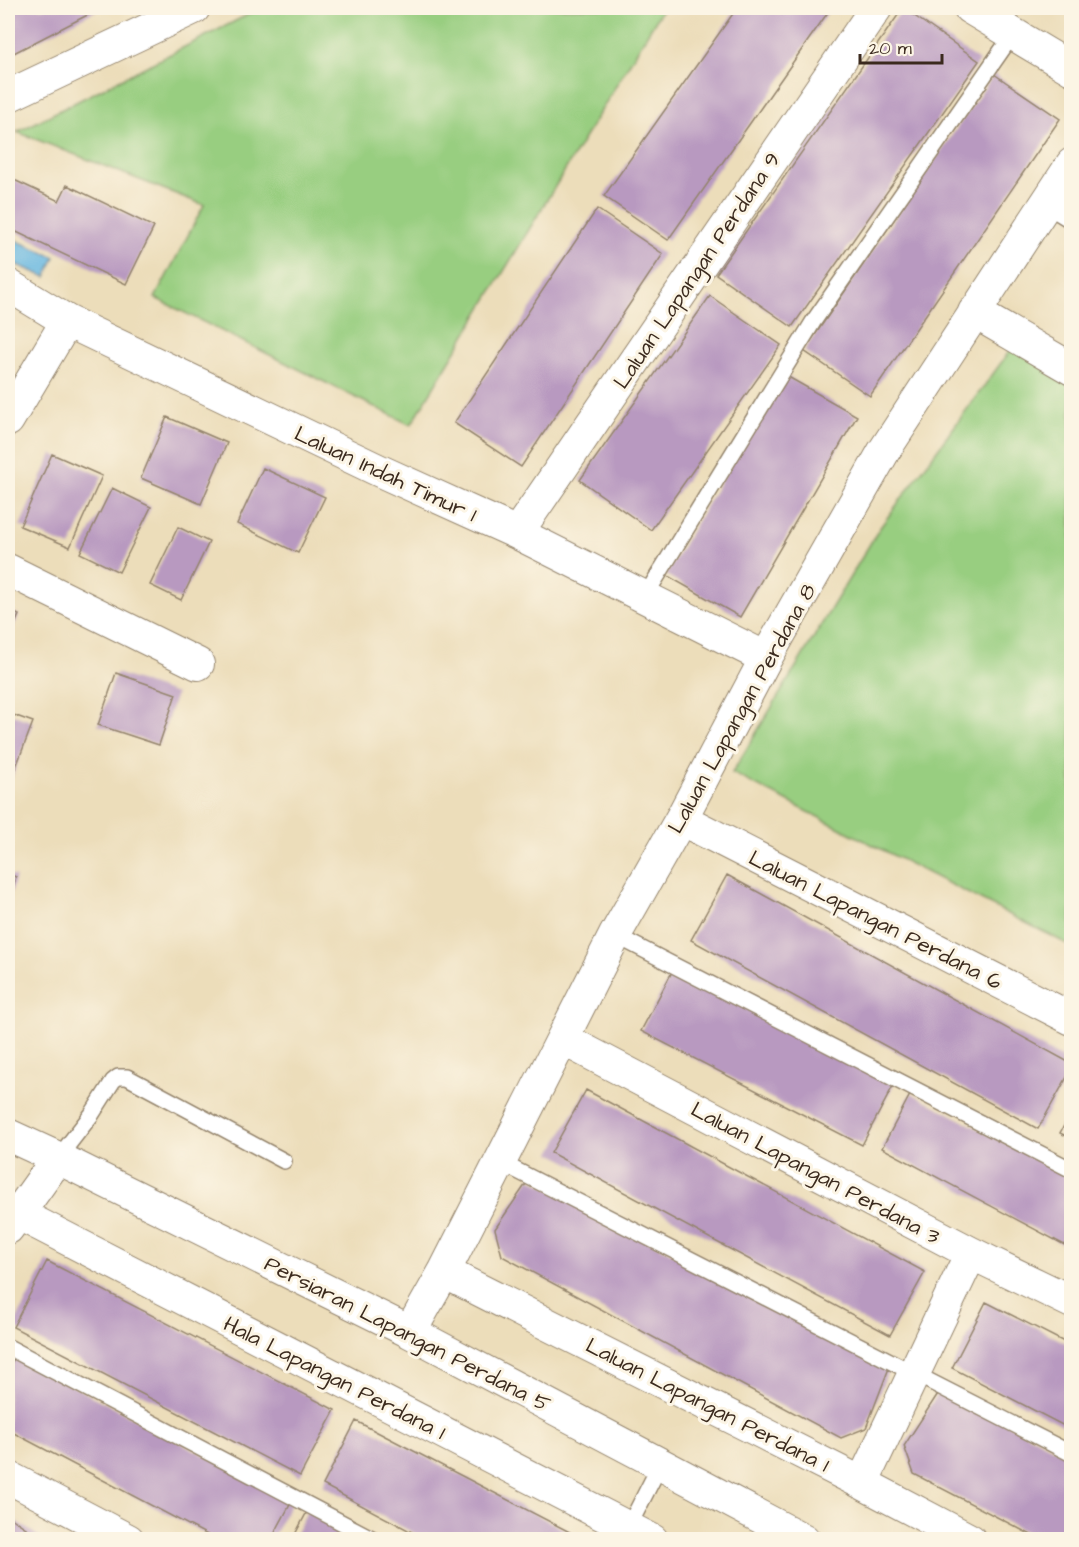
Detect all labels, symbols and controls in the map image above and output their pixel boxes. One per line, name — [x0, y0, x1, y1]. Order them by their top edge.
scale bar — [860, 27, 942, 65]
text: 20 m — [869, 36, 912, 61]
street label: Laluan Lapangan Perdana 9 — [606, 146, 789, 396]
street label: Laluan Indah Timur 1 — [289, 419, 482, 530]
street label: Laluan Lapangan Perdana 8 — [661, 578, 825, 840]
street label: Laluan Lapangan Perdana 6 — [743, 843, 1008, 999]
street label: Laluan Lapangan Perdana 3 — [685, 1094, 945, 1253]
street label: Persiaran Lapangan Perdana 5 — [259, 1249, 556, 1421]
street label: Hala Lapangan Perdana 1 — [217, 1309, 451, 1449]
street label: Laluan Lapangan Perdana 1 — [580, 1330, 835, 1481]

